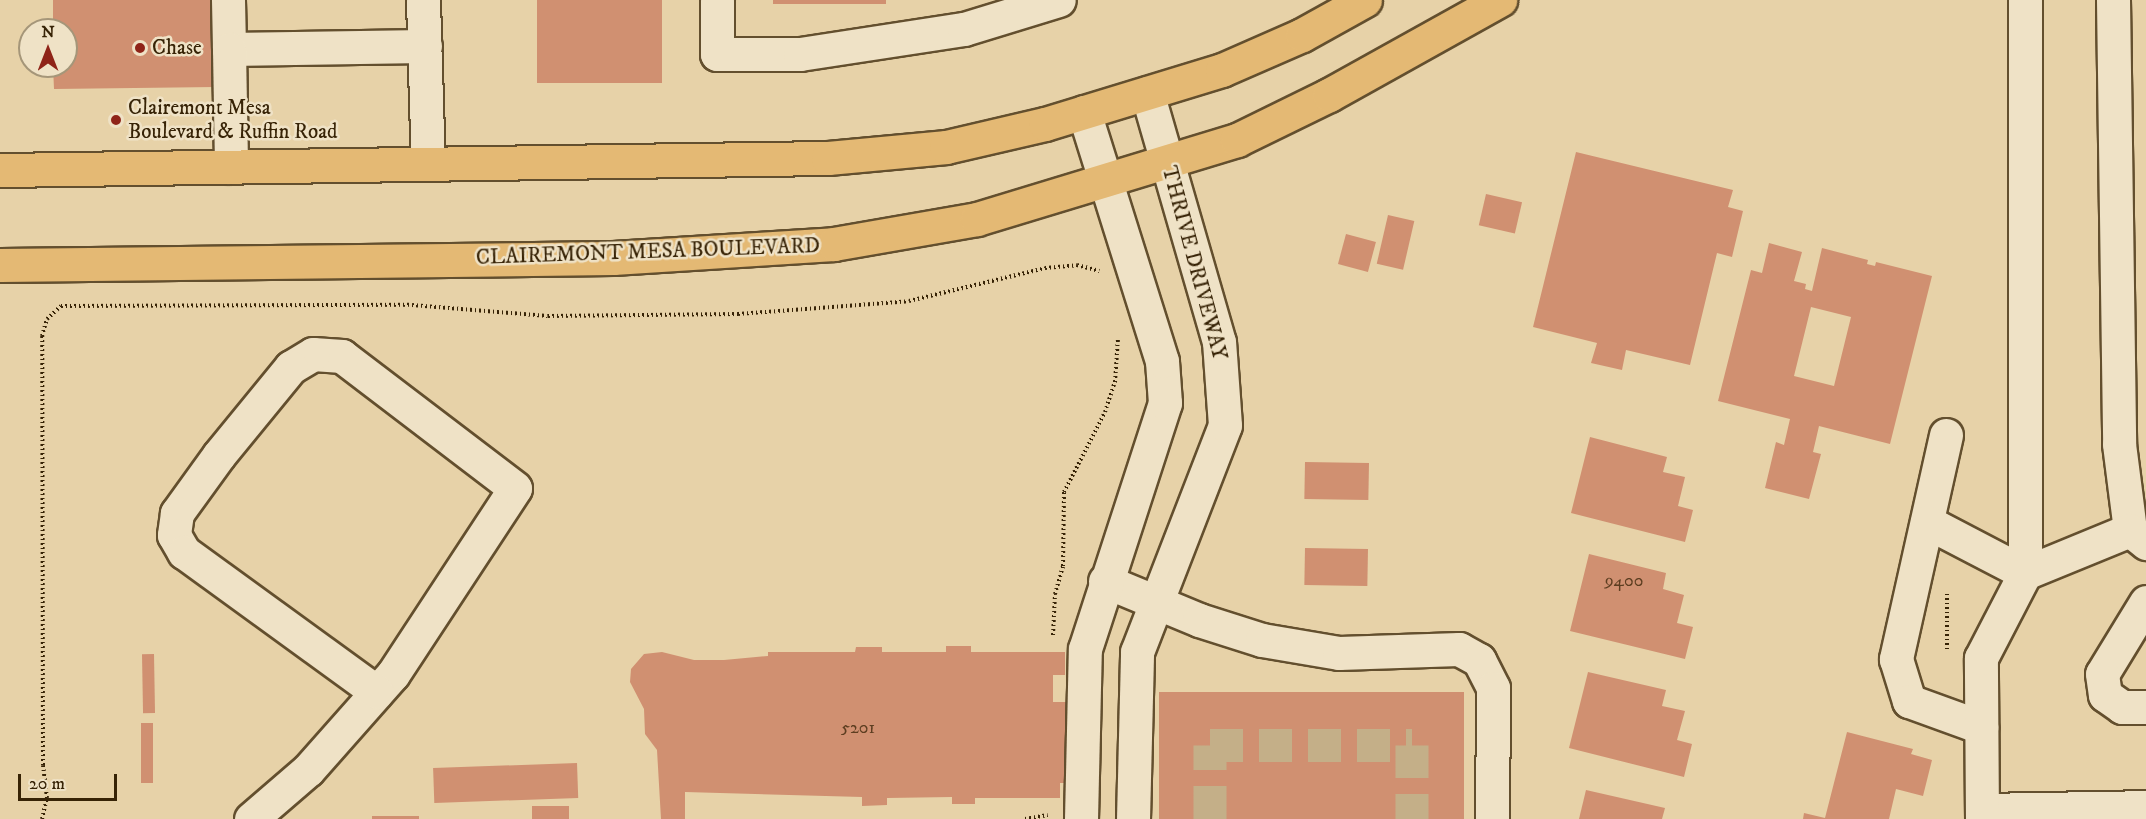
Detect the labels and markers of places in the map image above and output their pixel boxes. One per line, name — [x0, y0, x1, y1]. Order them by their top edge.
place label: Chase — [152, 35, 202, 61]
marker: Chase — [133, 41, 147, 55]
place label: Clairemont Mesa Boulevard & Ruffin Road — [128, 95, 338, 145]
marker: Clairemont Mesa Boulevard & Ruffin Road — [109, 113, 123, 127]

